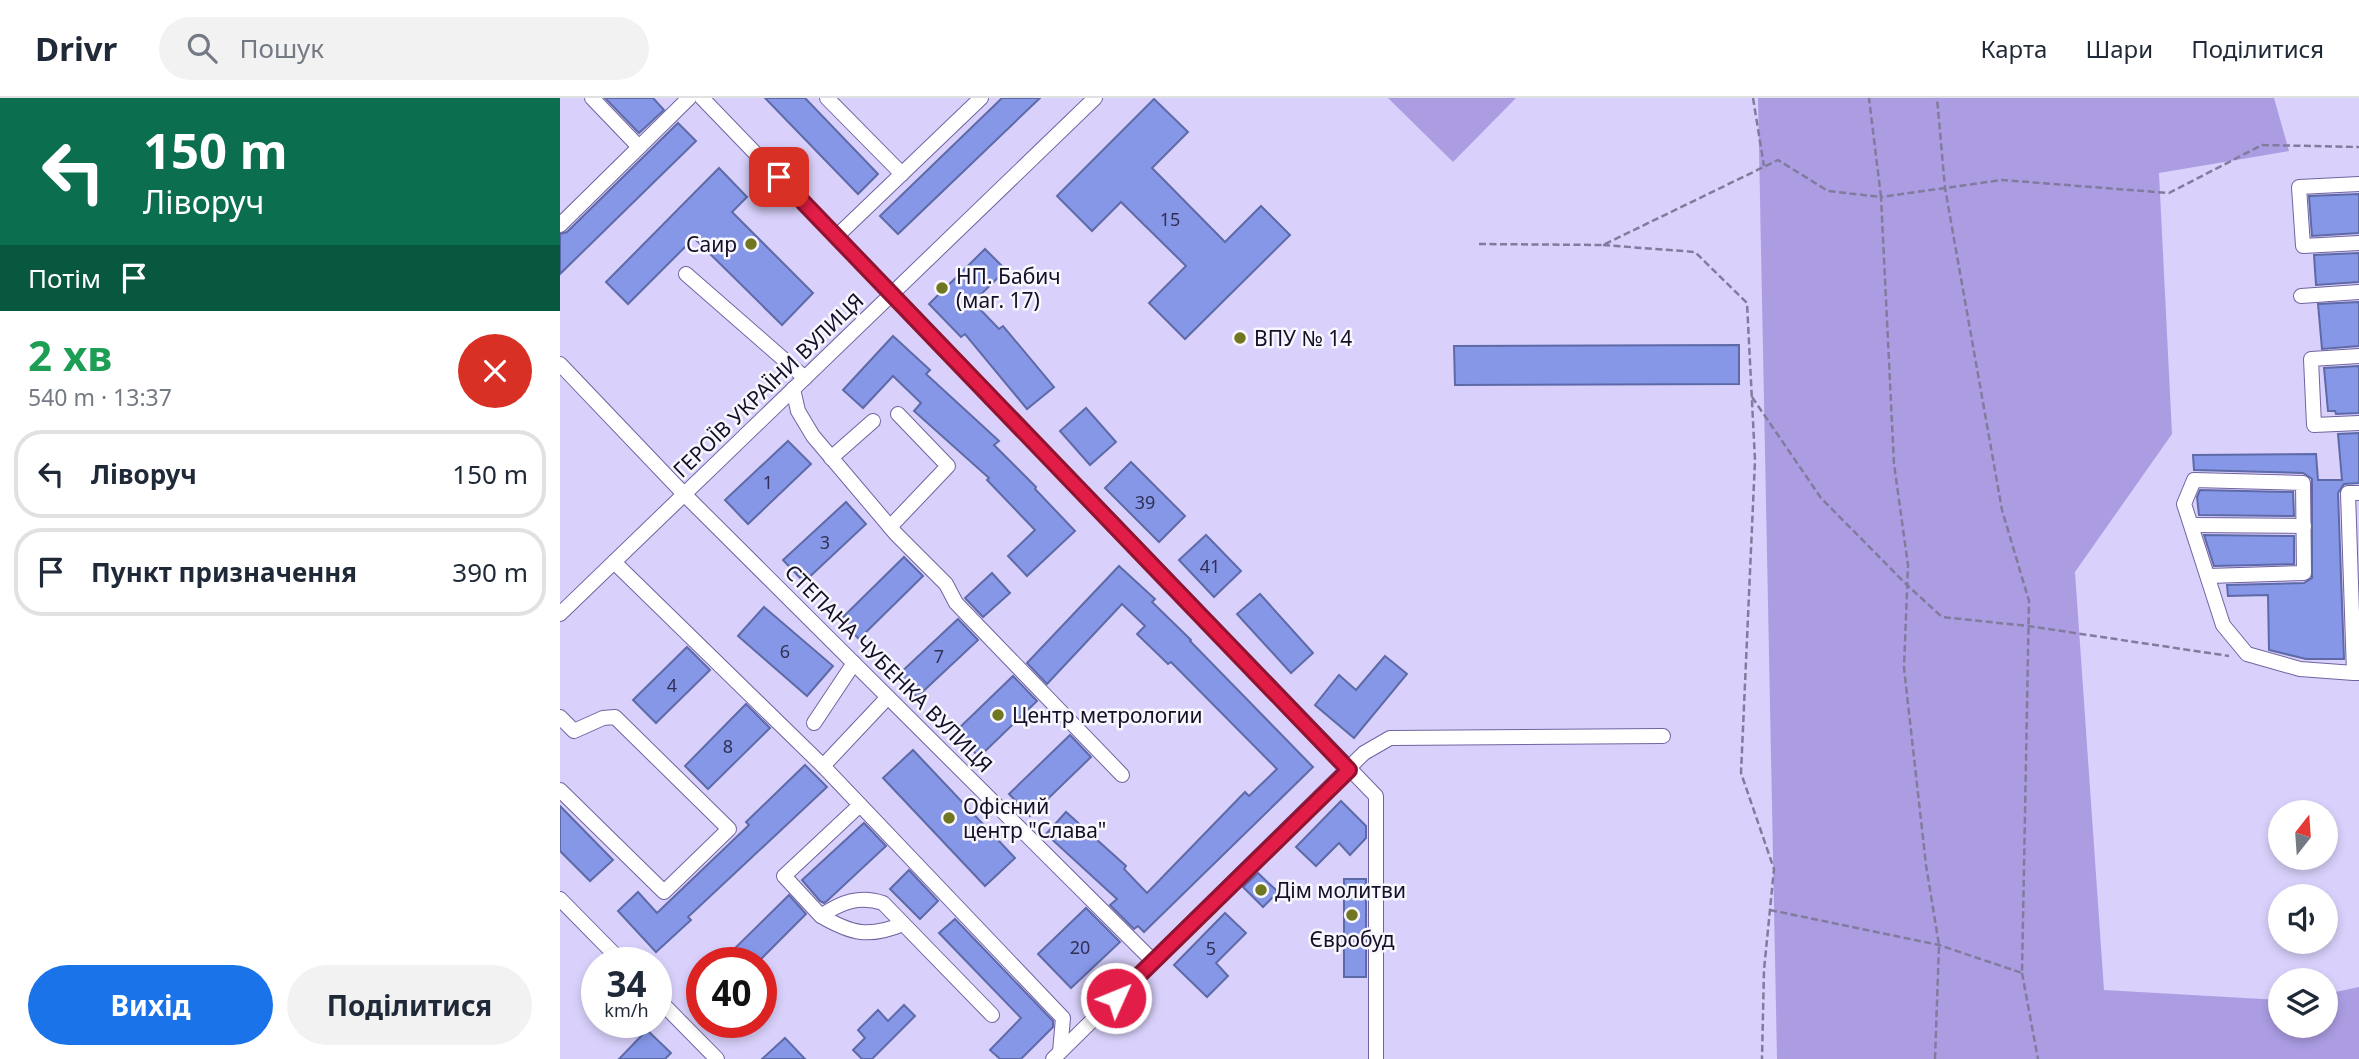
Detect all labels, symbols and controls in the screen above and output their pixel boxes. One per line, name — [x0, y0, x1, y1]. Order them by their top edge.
search box — [159, 17, 649, 80]
text: Drivr — [35, 26, 117, 71]
icon: search — [183, 29, 221, 67]
text: Пошук — [239, 30, 324, 66]
text: Карта — [1980, 32, 2047, 65]
text: Шари — [2085, 32, 2153, 65]
text: Поділитися — [2191, 32, 2324, 65]
text: 150 m — [143, 117, 288, 183]
icon: left — [28, 126, 119, 217]
pin — [749, 147, 809, 207]
icon: arrive — [760, 158, 798, 196]
text: Ліворуч — [143, 180, 264, 223]
house number: 15 — [1160, 207, 1180, 231]
place label: Саир — [686, 230, 737, 258]
marker: Саир — [743, 236, 759, 252]
icon: arrive — [115, 259, 153, 297]
text: Потім — [28, 260, 101, 296]
place label: НП. Бабич (маг. 17) — [956, 262, 1061, 314]
marker: НП. Бабич (маг. 17) — [934, 280, 950, 296]
street label: ГЕРОЇВ УКРАЇНИ ВУЛИЦЯ — [667, 287, 869, 483]
place label: ВПУ № 14 — [1254, 324, 1352, 352]
text: 2 хв — [28, 326, 112, 383]
marker: ВПУ № 14 — [1232, 330, 1248, 346]
button: close — [458, 334, 532, 408]
text: 540 m · 13:37 — [28, 381, 172, 413]
icon: left — [32, 455, 70, 493]
text: Ліворуч — [91, 456, 197, 492]
text: 150 m — [452, 456, 528, 492]
house number: 1 — [763, 470, 773, 494]
house number: 39 — [1135, 490, 1155, 514]
house number: 3 — [820, 530, 830, 554]
icon: arrive — [32, 553, 70, 591]
text: Пункт призначення — [91, 554, 357, 590]
text: 390 m — [452, 554, 528, 590]
house number: 41 — [1200, 554, 1220, 578]
street label: СТЕПАНА ЧУБЕНКА ВУЛИЦЯ — [779, 558, 999, 778]
house number: 6 — [780, 639, 790, 663]
house number: 7 — [934, 644, 944, 668]
house number: 4 — [667, 673, 677, 697]
place label: Центр метрологии — [1012, 701, 1203, 729]
marker: Центр метрологии — [990, 707, 1006, 723]
house number: 8 — [723, 734, 733, 758]
place label: Офісний центр "Слава" — [963, 792, 1106, 844]
north arrow — [2268, 800, 2338, 870]
map controls — [2268, 800, 2338, 1038]
marker: Офісний центр "Слава" — [941, 810, 957, 826]
place label: Дім молитви — [1275, 876, 1406, 904]
marker: Дім молитви — [1253, 882, 1269, 898]
button: sound — [2268, 884, 2338, 954]
marker: Євробуд — [1344, 907, 1360, 923]
place label: Євробуд — [1310, 925, 1395, 953]
house number: 20 — [1070, 935, 1090, 959]
house number: 5 — [1206, 936, 1216, 960]
speed limit sign: 40 — [686, 947, 777, 1038]
text: 34 — [606, 960, 647, 1007]
position arrow — [1079, 961, 1153, 1035]
button: Вихід — [28, 965, 273, 1045]
button: Поділитися — [287, 965, 532, 1045]
button: layers — [2268, 968, 2338, 1038]
text: km/h — [604, 998, 649, 1022]

